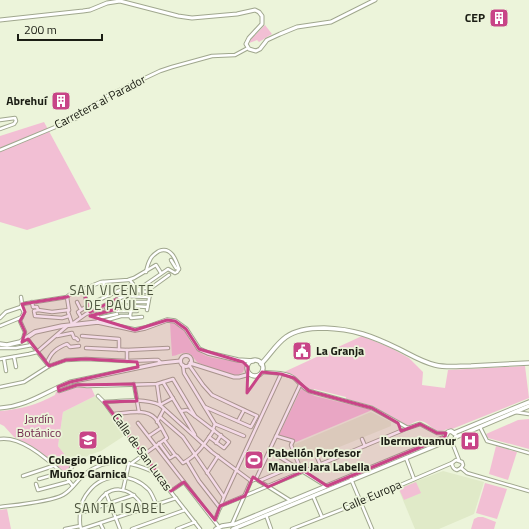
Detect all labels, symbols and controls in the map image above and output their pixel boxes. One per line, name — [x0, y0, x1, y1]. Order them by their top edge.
building icon: CEP — [488, 7, 510, 29]
place label: CEP — [465, 8, 485, 27]
scale bar — [18, 16, 102, 42]
text: 200 m — [24, 20, 57, 39]
street label: Carretera al Parador — [51, 69, 149, 134]
building icon: Abrehuí — [50, 90, 72, 112]
place label: Abrehuí — [6, 91, 48, 110]
district label: SAN VICENTE DE PAÚL — [69, 280, 155, 315]
public building icon: La Granja — [291, 340, 313, 362]
place label: La Granja — [316, 341, 364, 360]
park label: Jardín Botánico — [17, 409, 61, 442]
street label: Calle de San Lucas — [108, 409, 177, 495]
school or university icon: Colegio Público Muñoz Garnica — [77, 429, 99, 451]
hospital icon: Ibermutuamur — [459, 430, 481, 452]
place label: Ibermutuamur — [380, 431, 457, 450]
place label: Pabellón Profesor Manuel Jara Labella — [268, 443, 370, 476]
sports icon: Pabellón Profesor Manuel Jara Labella — [243, 449, 265, 471]
place label: Colegio Público Muñoz Garnica — [49, 450, 127, 483]
street label: Calle Europa — [339, 475, 404, 516]
district label: SANTA ISABEL — [74, 498, 166, 518]

